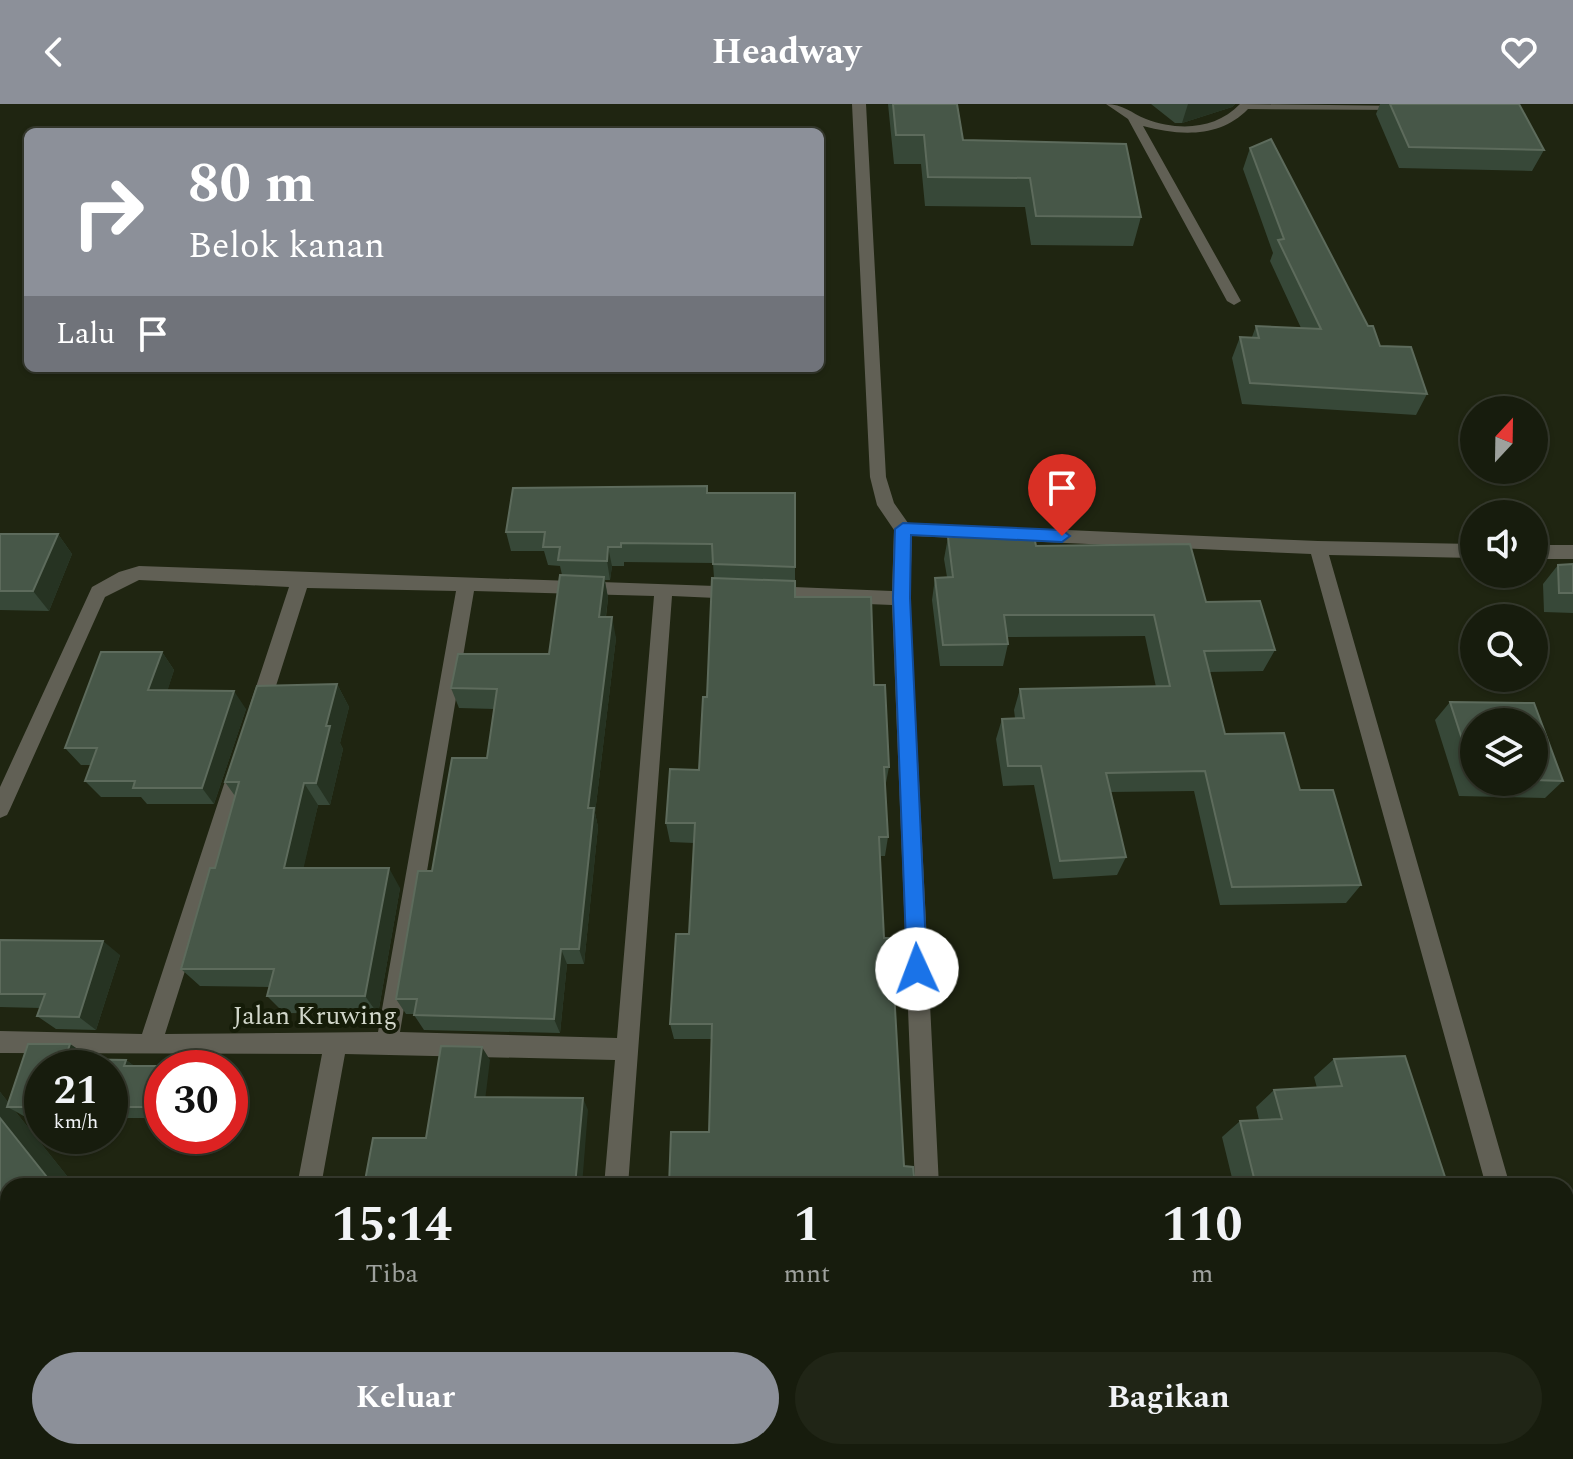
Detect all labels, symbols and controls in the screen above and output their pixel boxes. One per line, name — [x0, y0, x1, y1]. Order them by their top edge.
text: Headway — [712, 25, 861, 80]
icon: back — [32, 30, 76, 74]
icon: heart — [1497, 30, 1541, 74]
text: 80 m — [188, 142, 315, 227]
icon: right — [56, 160, 160, 264]
text: Belok kanan — [188, 219, 385, 274]
text: Lalu — [56, 311, 115, 357]
icon: arrive — [131, 312, 175, 356]
north arrow — [1460, 396, 1548, 484]
map controls — [1460, 396, 1548, 796]
pin — [1028, 454, 1096, 536]
icon: arrive — [1040, 466, 1084, 510]
button: sound — [1460, 500, 1548, 588]
button: search — [1460, 604, 1548, 692]
button: layers — [1460, 708, 1548, 796]
position arrow — [875, 927, 959, 1011]
street label: Jalan Kruwing — [233, 996, 397, 1036]
speed limit sign: 30 — [144, 1050, 248, 1154]
text: 21 — [54, 1061, 98, 1122]
text: km/h — [54, 1107, 99, 1137]
text: 15:14 — [331, 1189, 452, 1262]
text: 1 — [793, 1189, 820, 1262]
text: 110 — [1162, 1189, 1242, 1262]
text: Tiba — [365, 1254, 418, 1294]
text: mnt — [784, 1254, 830, 1294]
text: m — [1191, 1254, 1213, 1294]
button: Keluar — [32, 1352, 779, 1444]
button: Bagikan — [795, 1352, 1542, 1444]

